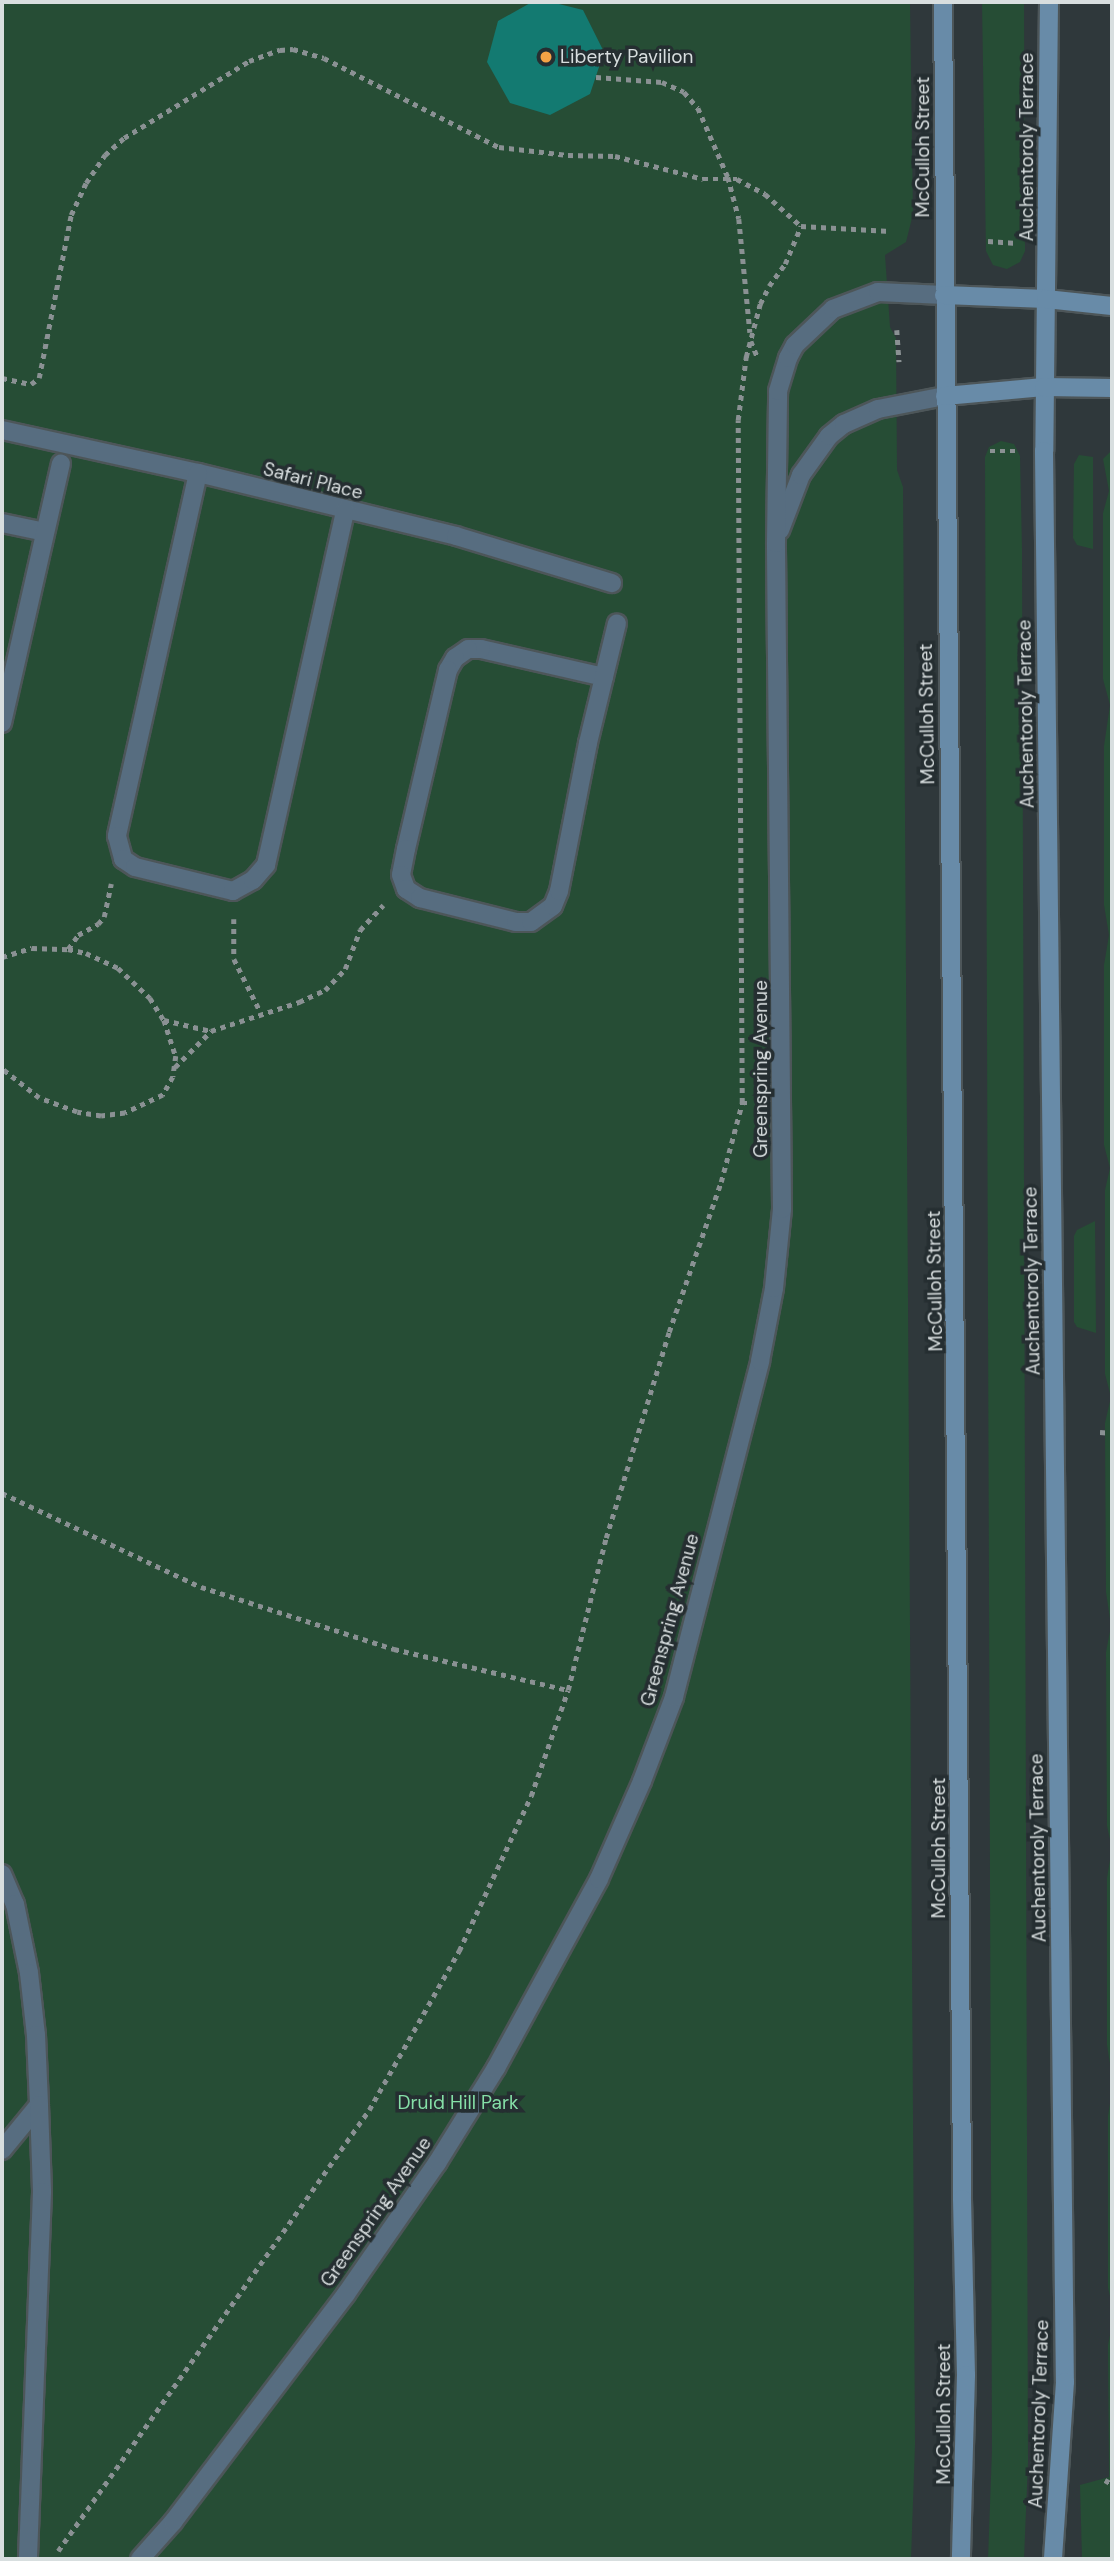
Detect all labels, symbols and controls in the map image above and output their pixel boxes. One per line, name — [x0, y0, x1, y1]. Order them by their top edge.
place label: Liberty Pavilion — [560, 46, 693, 68]
marker: Liberty Pavilion — [538, 49, 554, 65]
street label: Auchentoroly Terrace — [1016, 53, 1038, 241]
street label: McCulloh Street — [912, 77, 934, 217]
street label: Safari Place — [261, 458, 365, 504]
street label: Auchentoroly Terrace — [1013, 619, 1039, 809]
street label: McCulloh Street — [914, 643, 940, 785]
street label: Greenspring Avenue — [750, 980, 772, 1158]
street label: Auchentoroly Terrace — [1019, 1186, 1045, 1376]
street label: McCulloh Street — [922, 1210, 948, 1352]
street label: Greenspring Avenue — [636, 1531, 704, 1709]
street label: Auchentoroly Terrace — [1025, 1753, 1051, 1943]
street label: McCulloh Street — [928, 1778, 950, 1918]
park label: Druid Hill Park — [397, 2092, 519, 2114]
street label: Greenspring Avenue — [316, 2133, 436, 2291]
street label: Auchentoroly Terrace — [1024, 2319, 1054, 2509]
street label: McCulloh Street — [933, 2344, 955, 2484]

